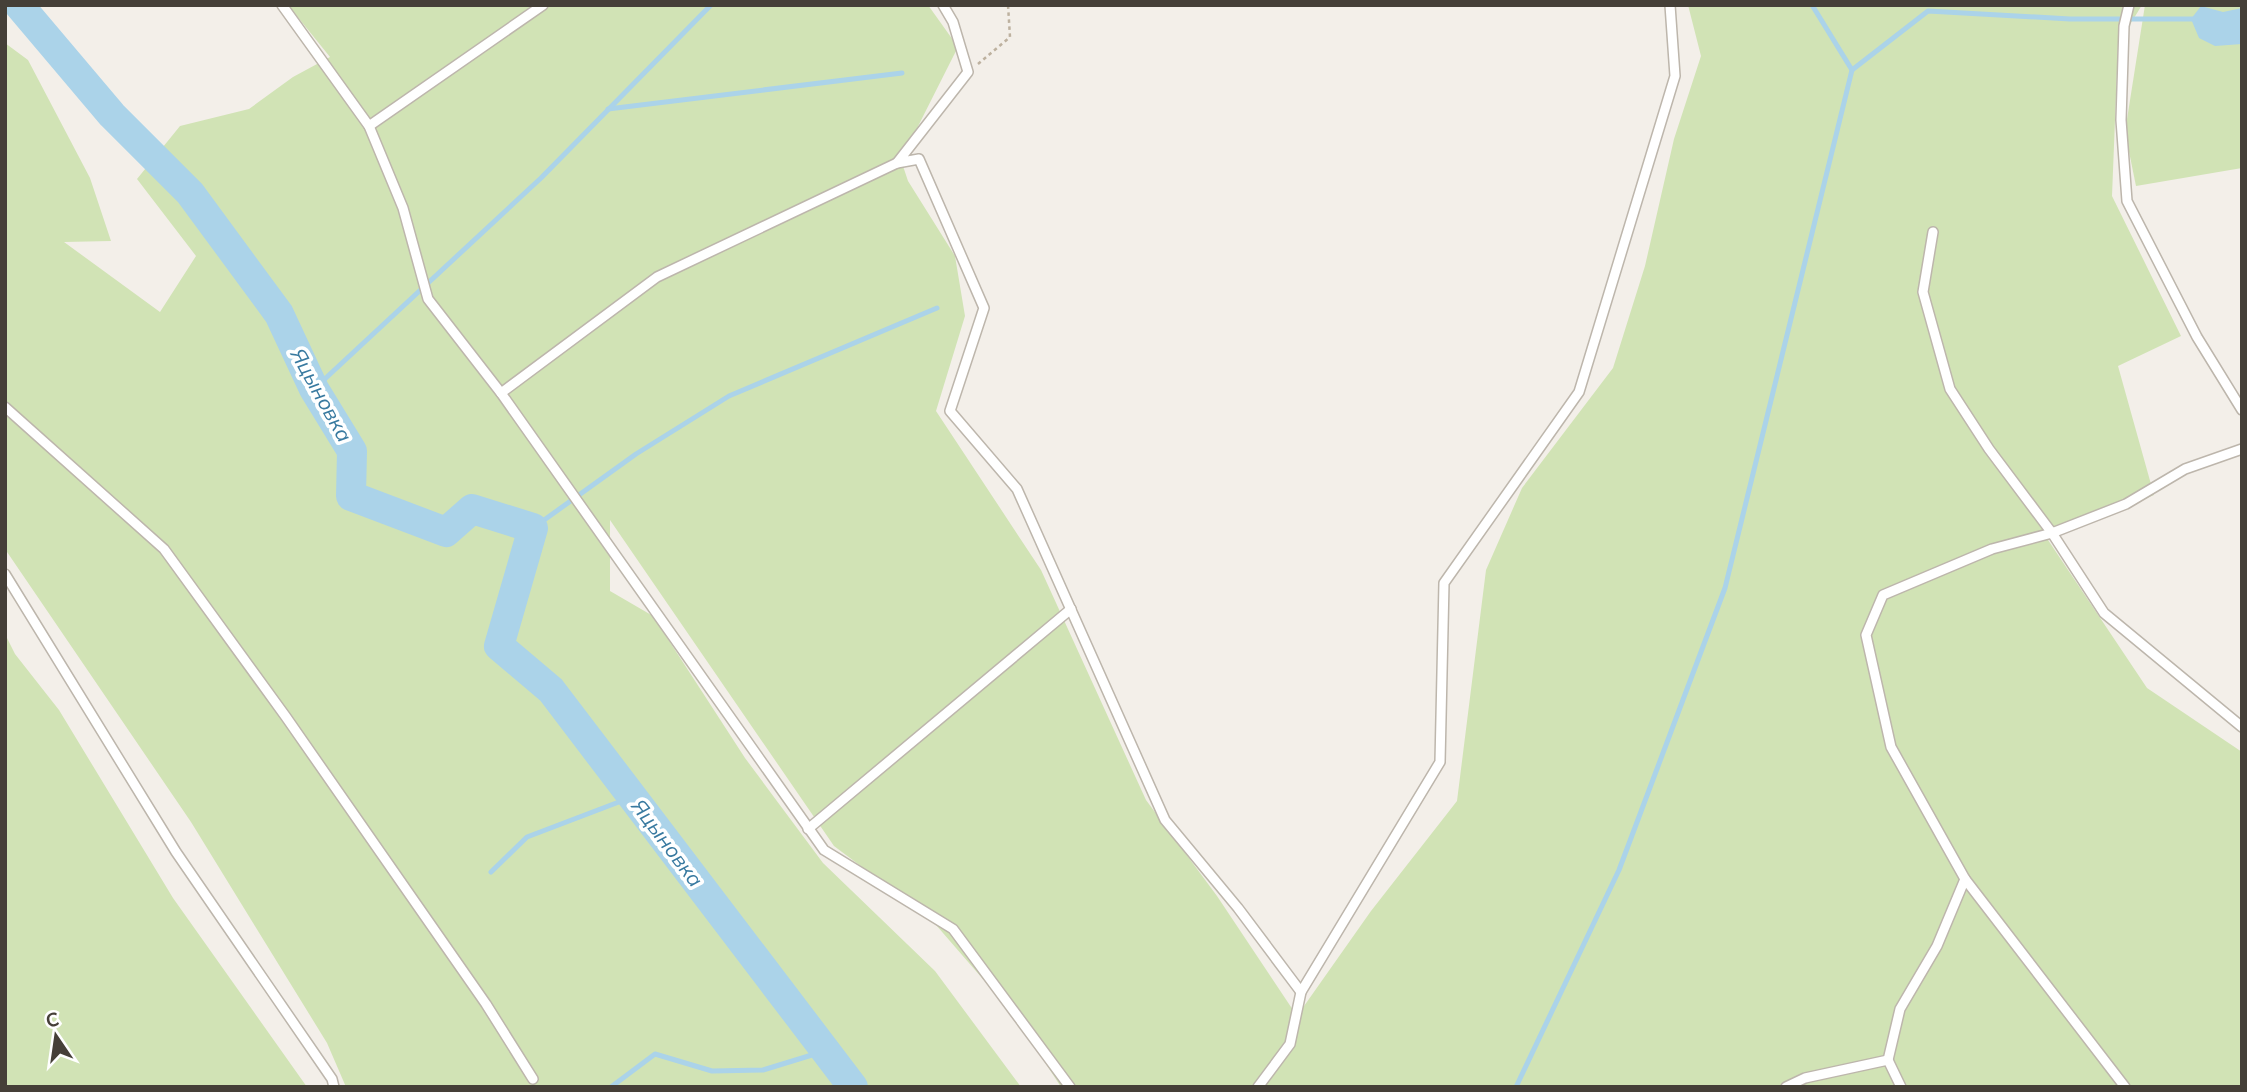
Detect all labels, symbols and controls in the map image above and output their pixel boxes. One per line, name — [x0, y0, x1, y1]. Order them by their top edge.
water label: Яцыновка — [285, 342, 358, 446]
water label: Яцыновка — [626, 792, 709, 892]
north arrow — [21, 1001, 91, 1071]
text: С — [43, 1006, 61, 1033]

